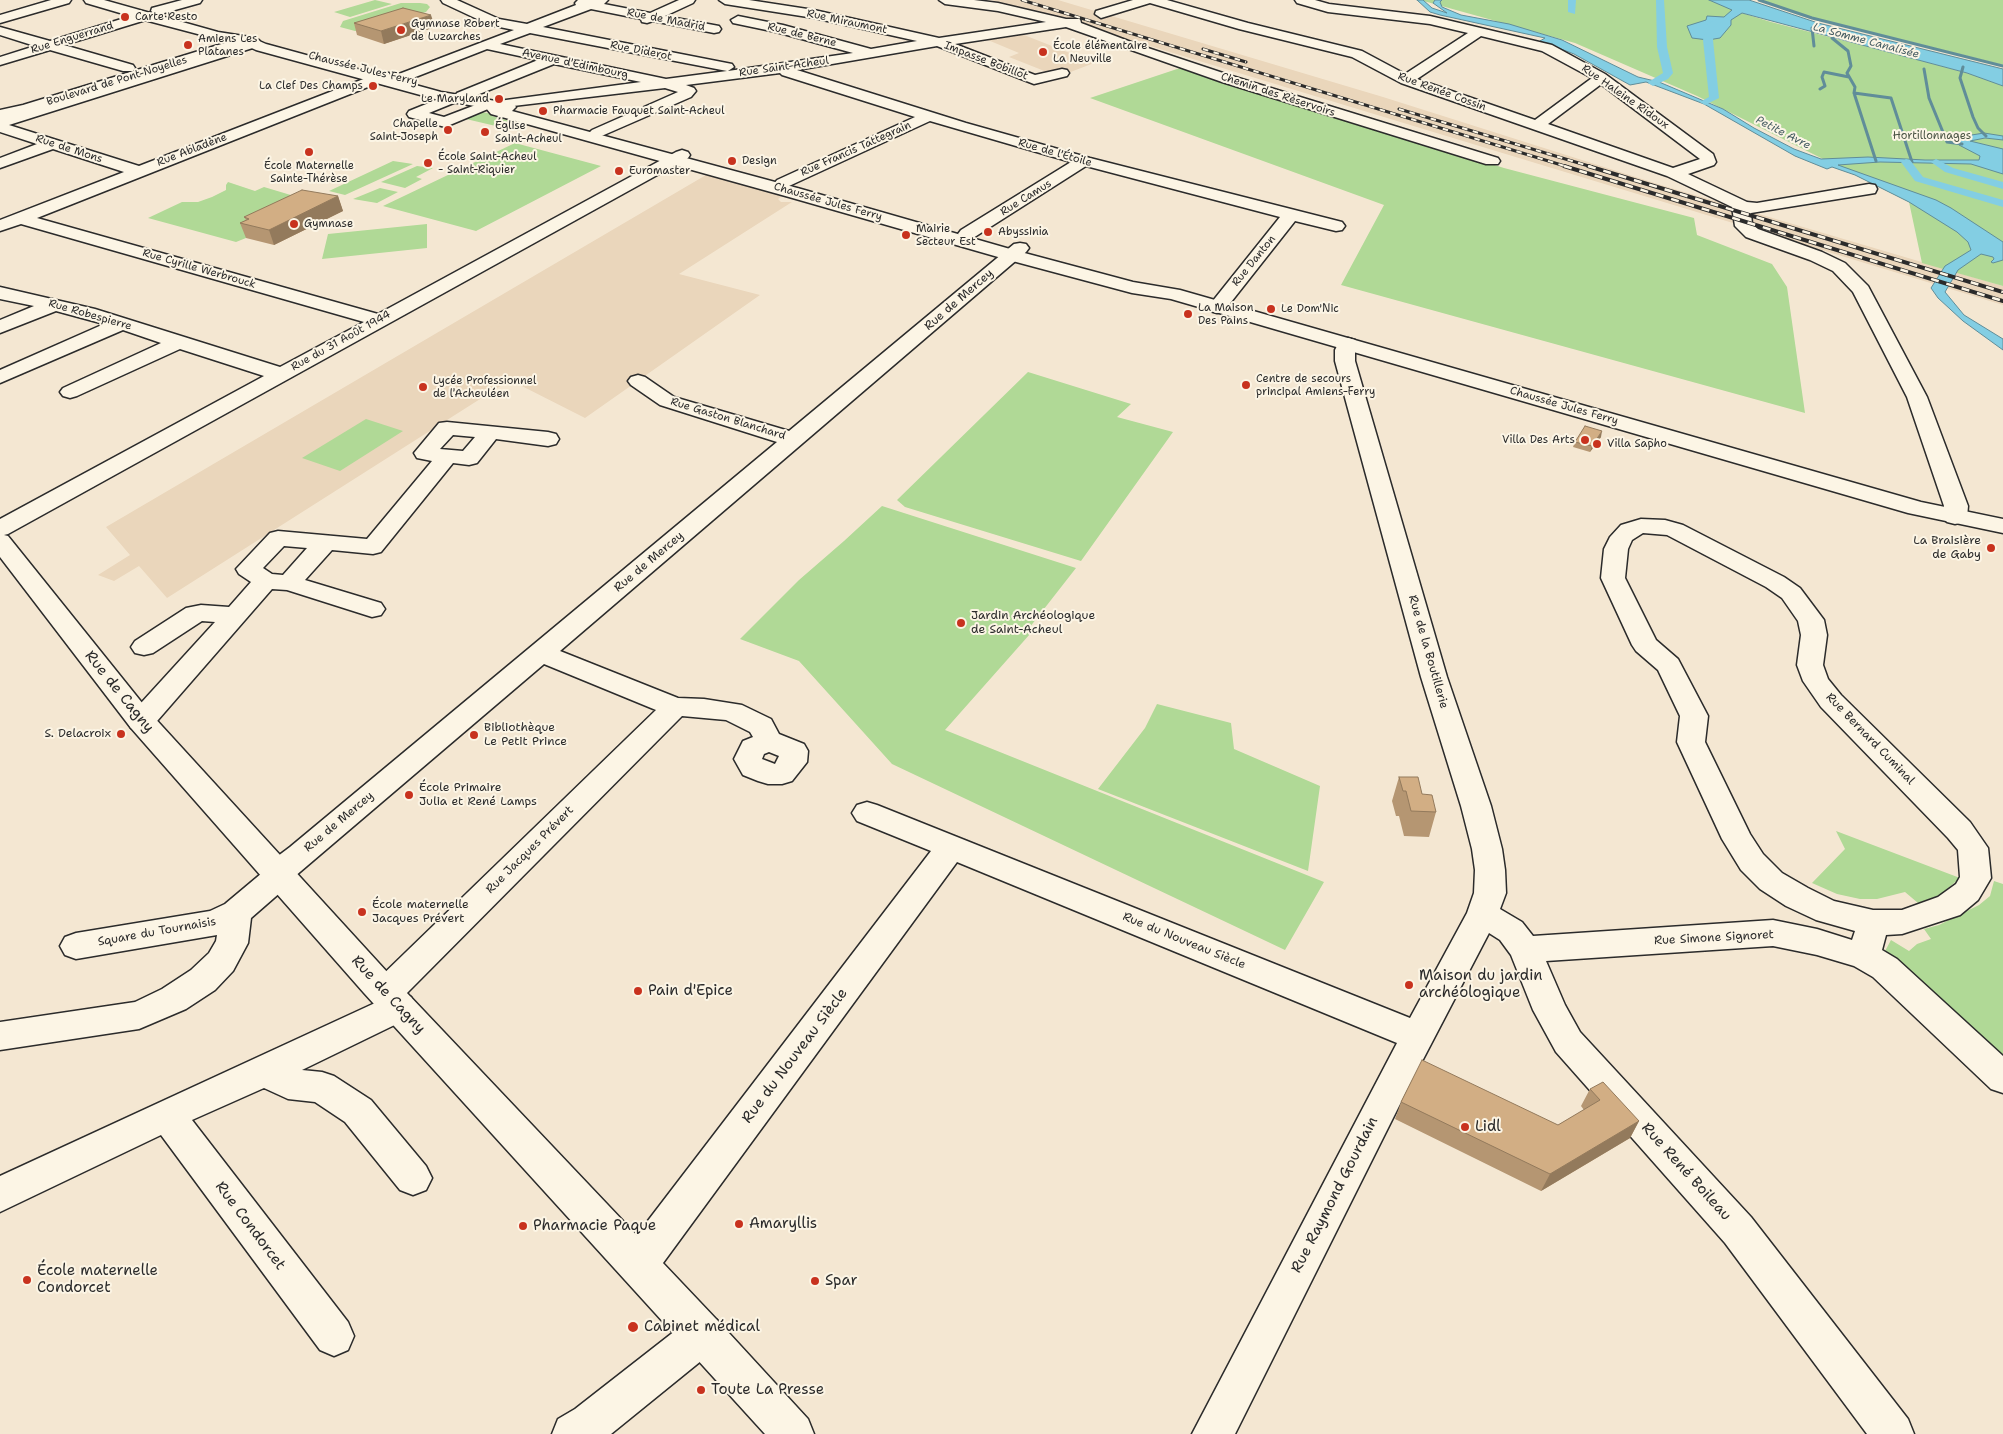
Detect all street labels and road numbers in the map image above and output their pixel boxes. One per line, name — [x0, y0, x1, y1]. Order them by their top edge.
street label: Rue de Madrid — [626, 6, 706, 34]
street label: Rue Miraumont — [806, 7, 888, 37]
street label: Rue Enguerrand — [29, 19, 115, 57]
street label: Rue de Berne — [766, 20, 838, 50]
street label: Rue Diderot — [609, 39, 673, 63]
street label: Impasse Bobillot — [942, 39, 1030, 83]
street label: Avenue d'Edimbourg — [521, 46, 629, 82]
street label: Chaussée Jules Ferry — [307, 49, 419, 89]
street label: Boulevard de Pont-Noyelles — [45, 53, 189, 109]
street label: Rue Saint-Acheul — [738, 54, 830, 80]
street label: Rue Haleine Ridoux — [1579, 62, 1671, 132]
street label: Chemin des Réservoirs — [1219, 70, 1337, 120]
street label: Rue Renée Cossin — [1396, 70, 1488, 114]
street label: Rue Francis Tattegrain — [799, 119, 913, 179]
street label: Rue Abladène — [155, 131, 229, 169]
street label: Rue de Mons — [34, 132, 104, 166]
street label: Rue de l'Étoile — [1017, 136, 1093, 170]
street label: Rue Camus — [998, 177, 1054, 219]
street label: Chaussée Jules Ferry — [772, 180, 884, 224]
street label: Rue Danton — [1229, 233, 1279, 289]
street label: Rue Cyrille Werbrouck — [141, 247, 257, 291]
street label: Rue de Mercey — [922, 266, 996, 334]
street label: Rue Robespierre — [47, 297, 133, 333]
street label: Rue du 31 Août 1944 — [289, 308, 393, 374]
street label: Chaussée Jules Ferry — [1508, 384, 1620, 428]
street label: Rue Gaston Blanchard — [669, 395, 787, 443]
street label: Rue de Mercey — [611, 529, 687, 595]
street label: Rue de la Boutillerie — [1405, 594, 1451, 710]
street label: Rue de Cagny — [80, 647, 158, 737]
street label: Rue Bernard Cuminal — [1823, 690, 1917, 788]
street label: Rue de Mercey — [301, 789, 377, 855]
street label: Rue Jacques Prévert — [483, 803, 577, 897]
street label: Rue du Nouveau Siècle — [1120, 910, 1248, 972]
street label: Square du Tournaisis — [97, 914, 217, 950]
street label: Rue Simone Signoret — [1654, 928, 1774, 948]
street label: Rue de Cagny — [347, 952, 429, 1038]
street label: Rue du Nouveau Siècle — [738, 985, 852, 1127]
street label: Rue Raymond Gourdain — [1288, 1114, 1382, 1276]
street label: Rue René Boileau — [1637, 1119, 1735, 1225]
street label: Rue Condorcet — [211, 1178, 289, 1274]

